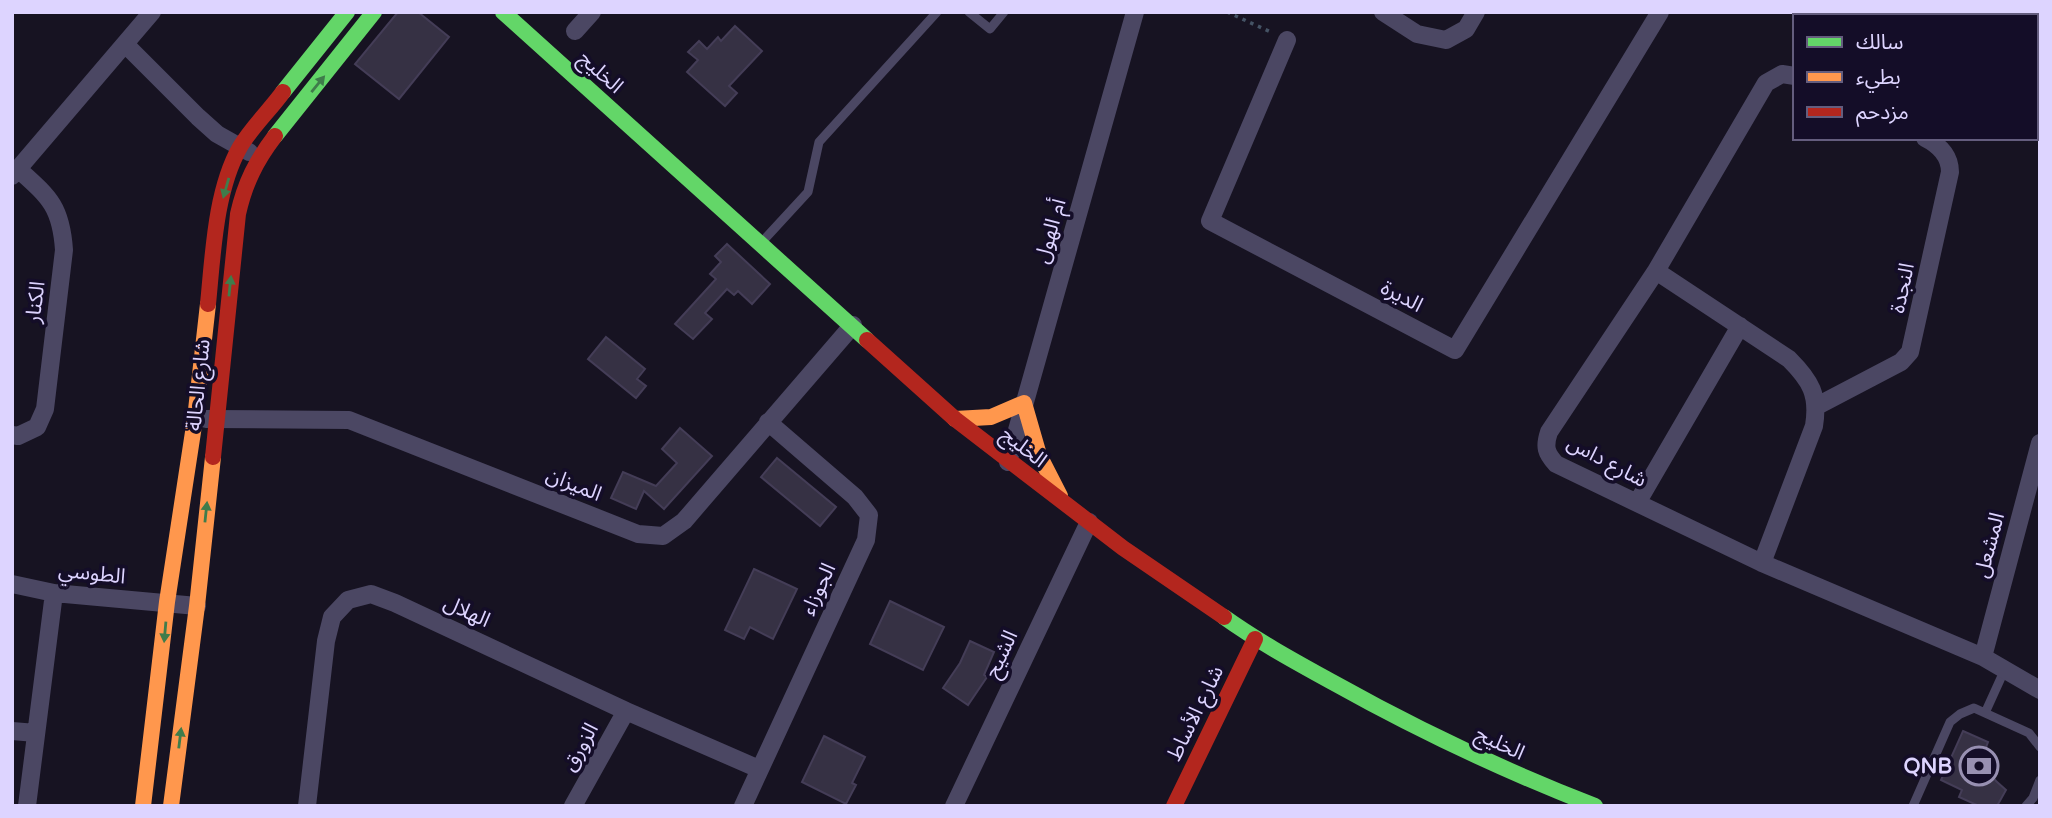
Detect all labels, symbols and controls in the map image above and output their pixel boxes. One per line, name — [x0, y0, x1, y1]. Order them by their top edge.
legend — [1793, 14, 2038, 140]
text: سالك — [1856, 30, 1903, 55]
street label: الخليج — [572, 46, 628, 100]
text: بطيء — [1856, 65, 1901, 93]
one-way arrow — [310, 75, 325, 93]
text: مزدحم — [1856, 100, 1909, 127]
one-way arrow — [220, 177, 230, 198]
street label: أم الهول — [1029, 196, 1074, 267]
street label: النجدة — [1885, 261, 1920, 316]
one-way arrow — [224, 275, 235, 297]
street label: الديرة — [1377, 275, 1427, 318]
street label: الكنار — [20, 280, 50, 325]
street label: شارع الحالة — [181, 338, 218, 432]
street label: الخليج — [994, 422, 1052, 475]
street label: شارع داس — [1562, 430, 1651, 495]
street label: الميزان — [542, 462, 605, 507]
one-way arrow — [201, 501, 212, 523]
street label: المشعل — [1969, 510, 2010, 581]
street label: الطوسي — [57, 558, 127, 592]
street label: الجوزاء — [796, 559, 841, 619]
street label: الهلال — [440, 590, 494, 633]
one-way arrow — [159, 621, 170, 643]
street label: الشيح — [980, 626, 1025, 683]
street label: شارع الأساط — [1162, 662, 1231, 766]
street label: الزورق — [557, 719, 604, 776]
street label: الخليج — [1470, 721, 1528, 768]
one-way arrow — [175, 727, 186, 749]
bank icon: QNB — [1958, 745, 2000, 787]
place label: QNB — [1904, 754, 1952, 779]

